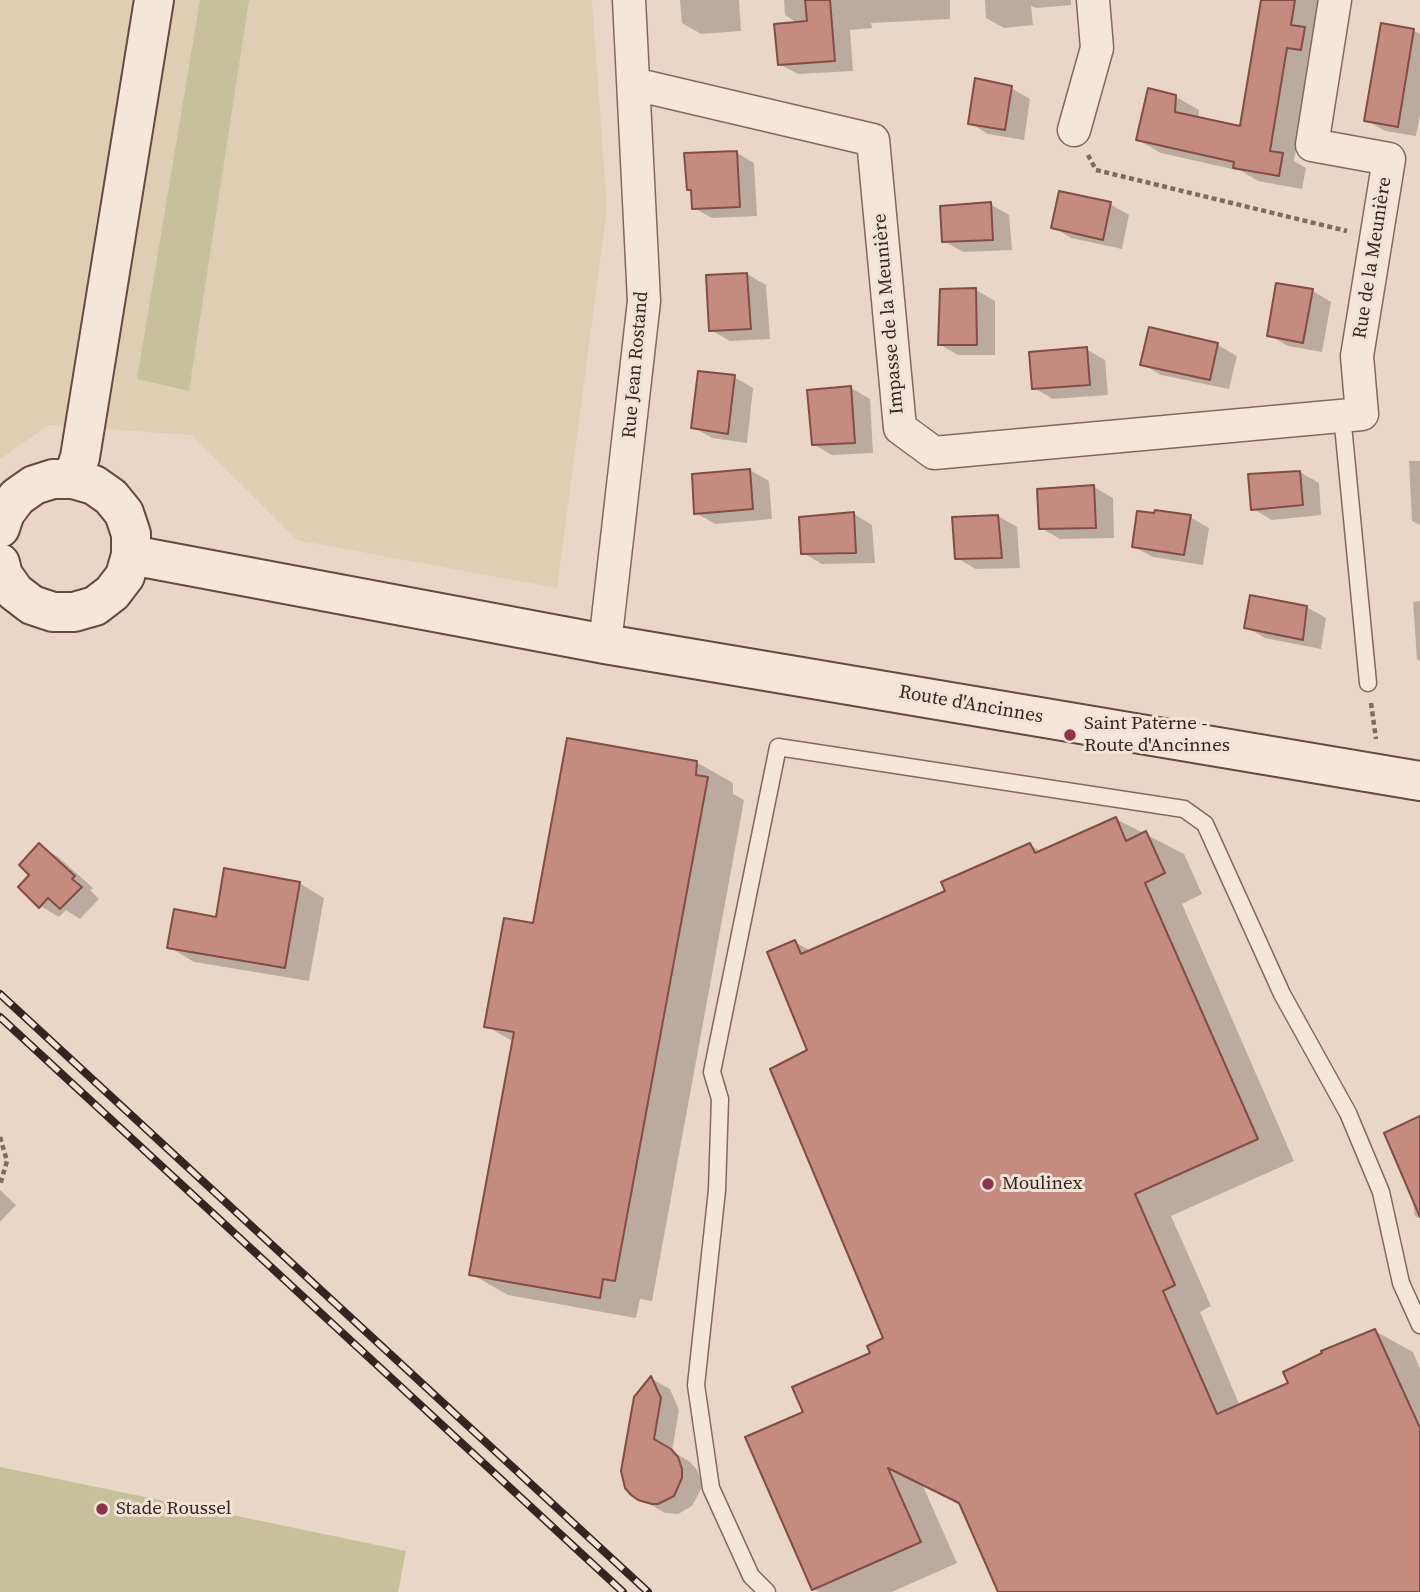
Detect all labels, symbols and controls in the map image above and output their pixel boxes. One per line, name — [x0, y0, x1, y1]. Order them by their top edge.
street label: Rue de la Meunière — [1349, 175, 1397, 341]
street label: Impasse de la Meunière — [869, 213, 909, 415]
street label: Rue Jean Rostand — [618, 290, 654, 440]
street label: Route d'Ancinnes — [897, 681, 1045, 729]
place label: Saint Paterne - Route d'Ancinnes — [1084, 713, 1230, 757]
marker: Saint Paterne - Route d'Ancinnes — [1062, 727, 1078, 743]
place label: Moulinex — [1002, 1173, 1083, 1195]
marker: Moulinex — [980, 1176, 996, 1192]
place label: Stade Roussel — [116, 1498, 231, 1520]
marker: Stade Roussel — [94, 1501, 110, 1517]

